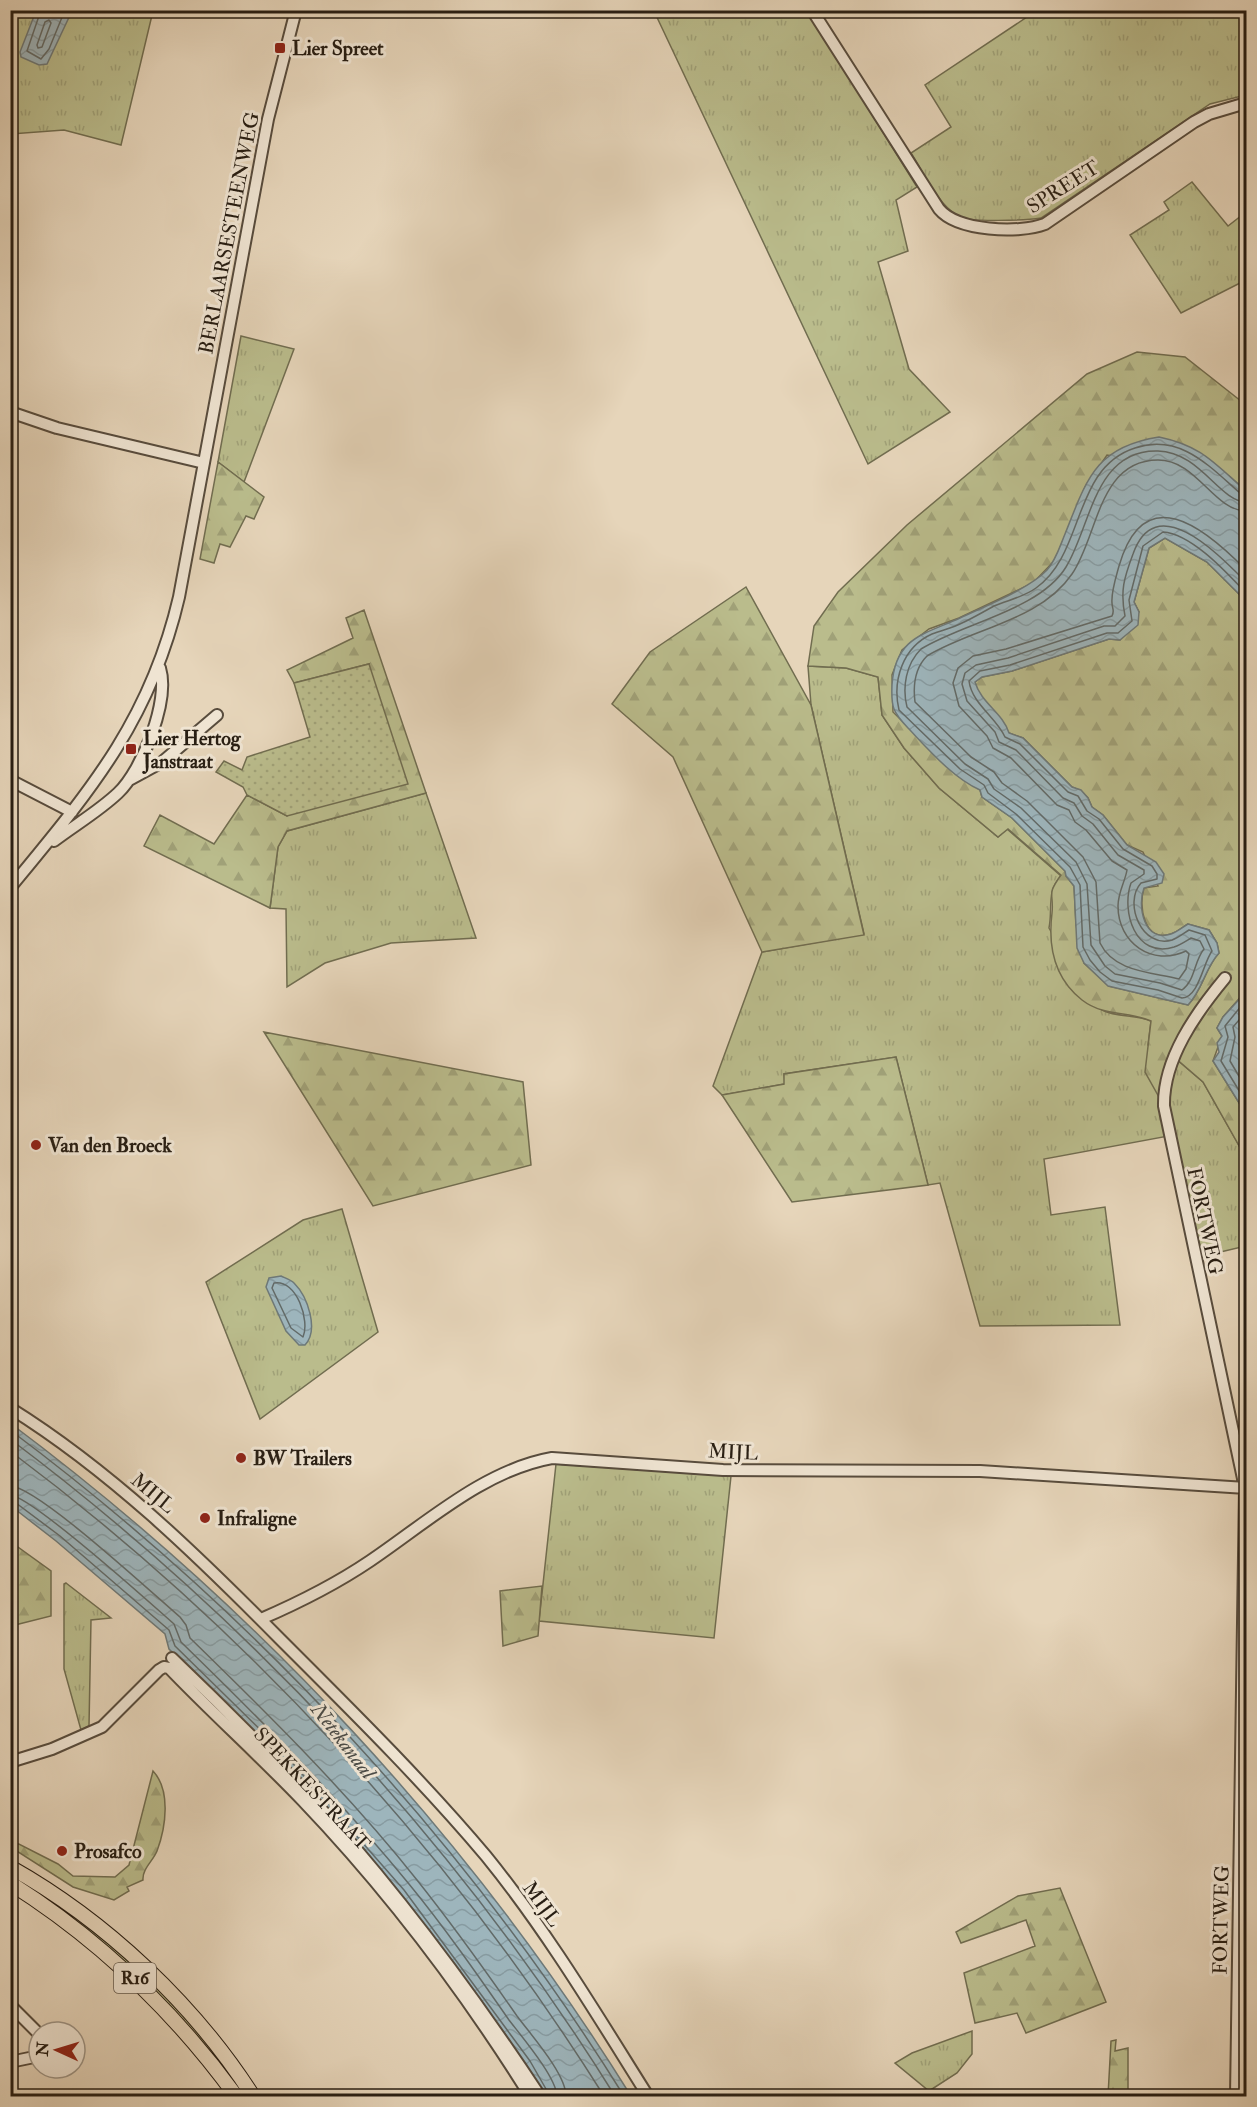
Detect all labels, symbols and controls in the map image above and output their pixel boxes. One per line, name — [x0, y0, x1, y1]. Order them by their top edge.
place label: Lier Spreet — [292, 36, 384, 62]
marker: Lier Spreet — [273, 41, 287, 55]
street label: BERLAARSESTEENWEG — [193, 110, 265, 356]
street label: SPREET — [1022, 155, 1104, 219]
place label: Lier Hertog Janstraat — [142, 726, 242, 774]
marker: Lier Hertog Janstraat — [124, 742, 138, 756]
place label: Van den Broeck — [47, 1133, 172, 1158]
marker: Van den Broeck — [29, 1138, 43, 1152]
street label: FORTWEG — [1181, 1165, 1229, 1277]
street label: MIJL — [707, 1438, 759, 1466]
place label: BW Trailers — [253, 1446, 352, 1471]
marker: BW Trailers — [234, 1451, 248, 1465]
street label: MIJL — [126, 1467, 181, 1519]
place label: Infraligne — [217, 1506, 297, 1532]
marker: Infraligne — [198, 1511, 212, 1525]
water label: Netekanaal — [304, 1697, 383, 1786]
street label: SPEKKESTRAAT — [248, 1722, 376, 1856]
place label: Prosafco — [74, 1839, 142, 1864]
marker: Prosafco — [55, 1844, 69, 1858]
street label: FORTWEG — [1208, 1865, 1234, 1975]
street label: MIJL — [517, 1876, 567, 1932]
road number: R16 — [114, 1963, 156, 1993]
north arrow — [27, 2020, 87, 2080]
text: N — [32, 2041, 54, 2058]

